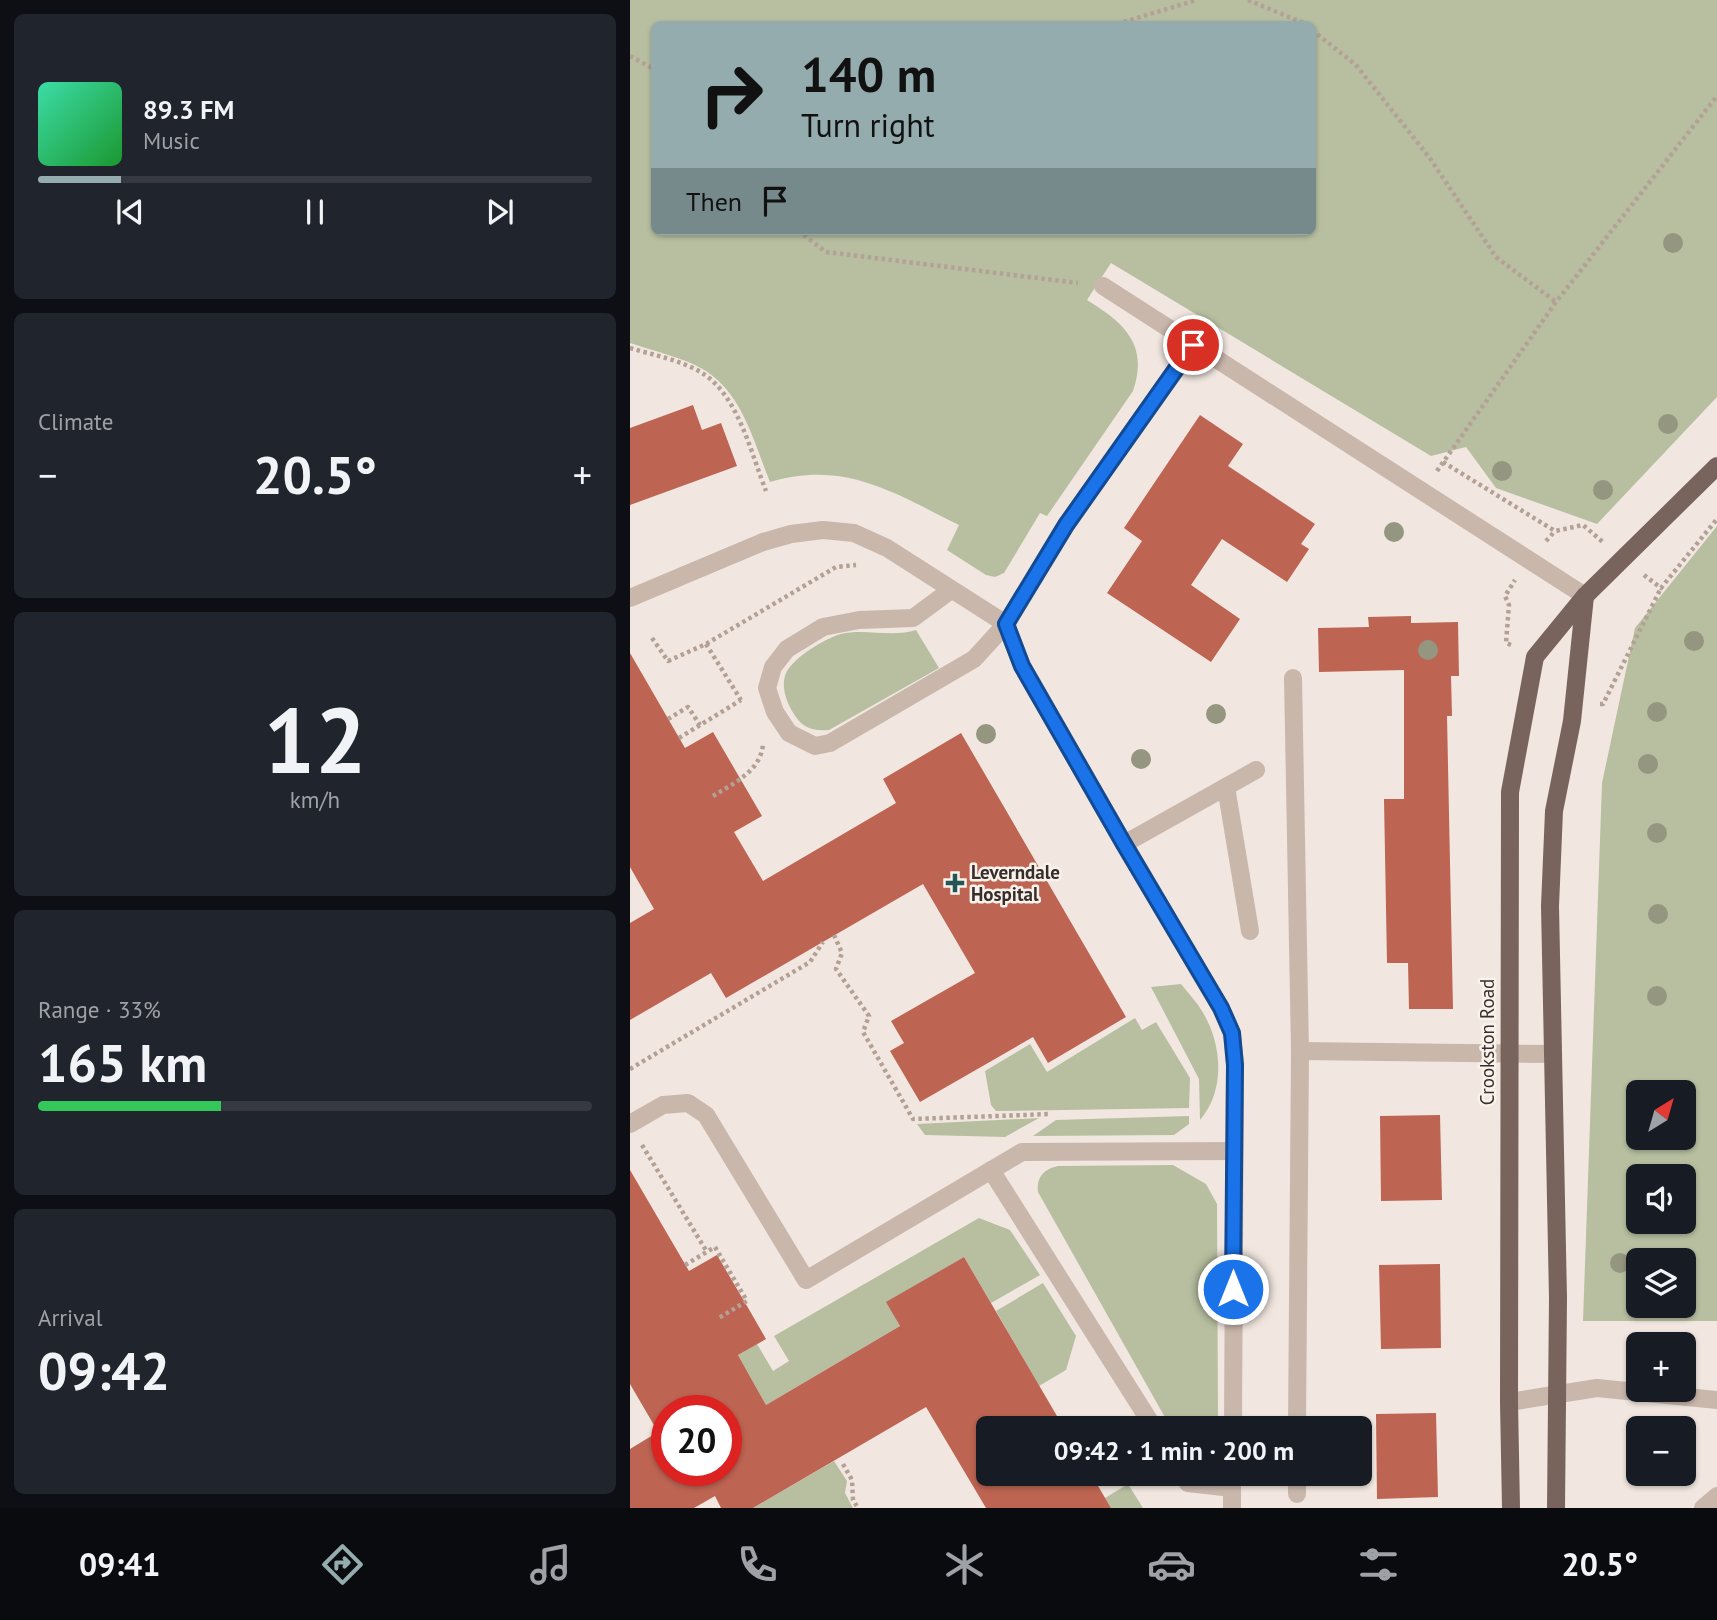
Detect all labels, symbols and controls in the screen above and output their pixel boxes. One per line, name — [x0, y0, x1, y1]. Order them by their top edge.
text: 140 m — [801, 42, 936, 106]
icon: right — [686, 49, 777, 140]
text: 89.3 FM — [143, 93, 234, 126]
text: Turn right — [801, 104, 935, 146]
text: Music — [143, 126, 200, 155]
icon: arrive — [756, 182, 794, 220]
text: Then — [686, 185, 742, 218]
icon: previous — [111, 193, 149, 231]
icon: pause — [296, 193, 334, 231]
icon: next — [481, 193, 519, 231]
pin — [1163, 315, 1223, 375]
icon: arrive — [1174, 326, 1212, 364]
text: Climate — [38, 407, 113, 436]
text: 20.5° — [253, 441, 377, 508]
text: − — [38, 450, 57, 499]
text: + — [573, 450, 592, 499]
text: 12 — [263, 680, 367, 798]
text: km/h — [290, 785, 340, 814]
place label: Leverndale Hospital — [971, 860, 1060, 906]
marker: Leverndale Hospital — [945, 873, 965, 893]
street label: Crookston Road — [1475, 979, 1499, 1105]
text: Range · 33% — [38, 995, 161, 1024]
text: 165 km — [38, 1029, 207, 1096]
north arrow — [1626, 1080, 1696, 1150]
map controls — [1626, 1080, 1696, 1486]
button: sound — [1626, 1164, 1696, 1234]
button: layers — [1626, 1248, 1696, 1318]
position arrow — [1196, 1252, 1270, 1326]
text: Arrival — [38, 1303, 102, 1332]
button: + — [1626, 1332, 1696, 1402]
text: 09:42 — [38, 1337, 170, 1404]
speed limit sign: 20 — [651, 1395, 742, 1486]
button: − — [1626, 1416, 1696, 1486]
text: 09:42 · 1 min · 200 m — [1054, 1434, 1294, 1467]
icon: directions — [318, 1540, 367, 1589]
icon: music — [526, 1540, 575, 1589]
icon: phone — [733, 1540, 782, 1589]
icon: climate — [940, 1540, 989, 1589]
icon: car — [1147, 1540, 1196, 1589]
icon: filters — [1354, 1540, 1403, 1589]
text: 09:41 — [79, 1543, 160, 1585]
text: 20.5° — [1562, 1543, 1638, 1585]

